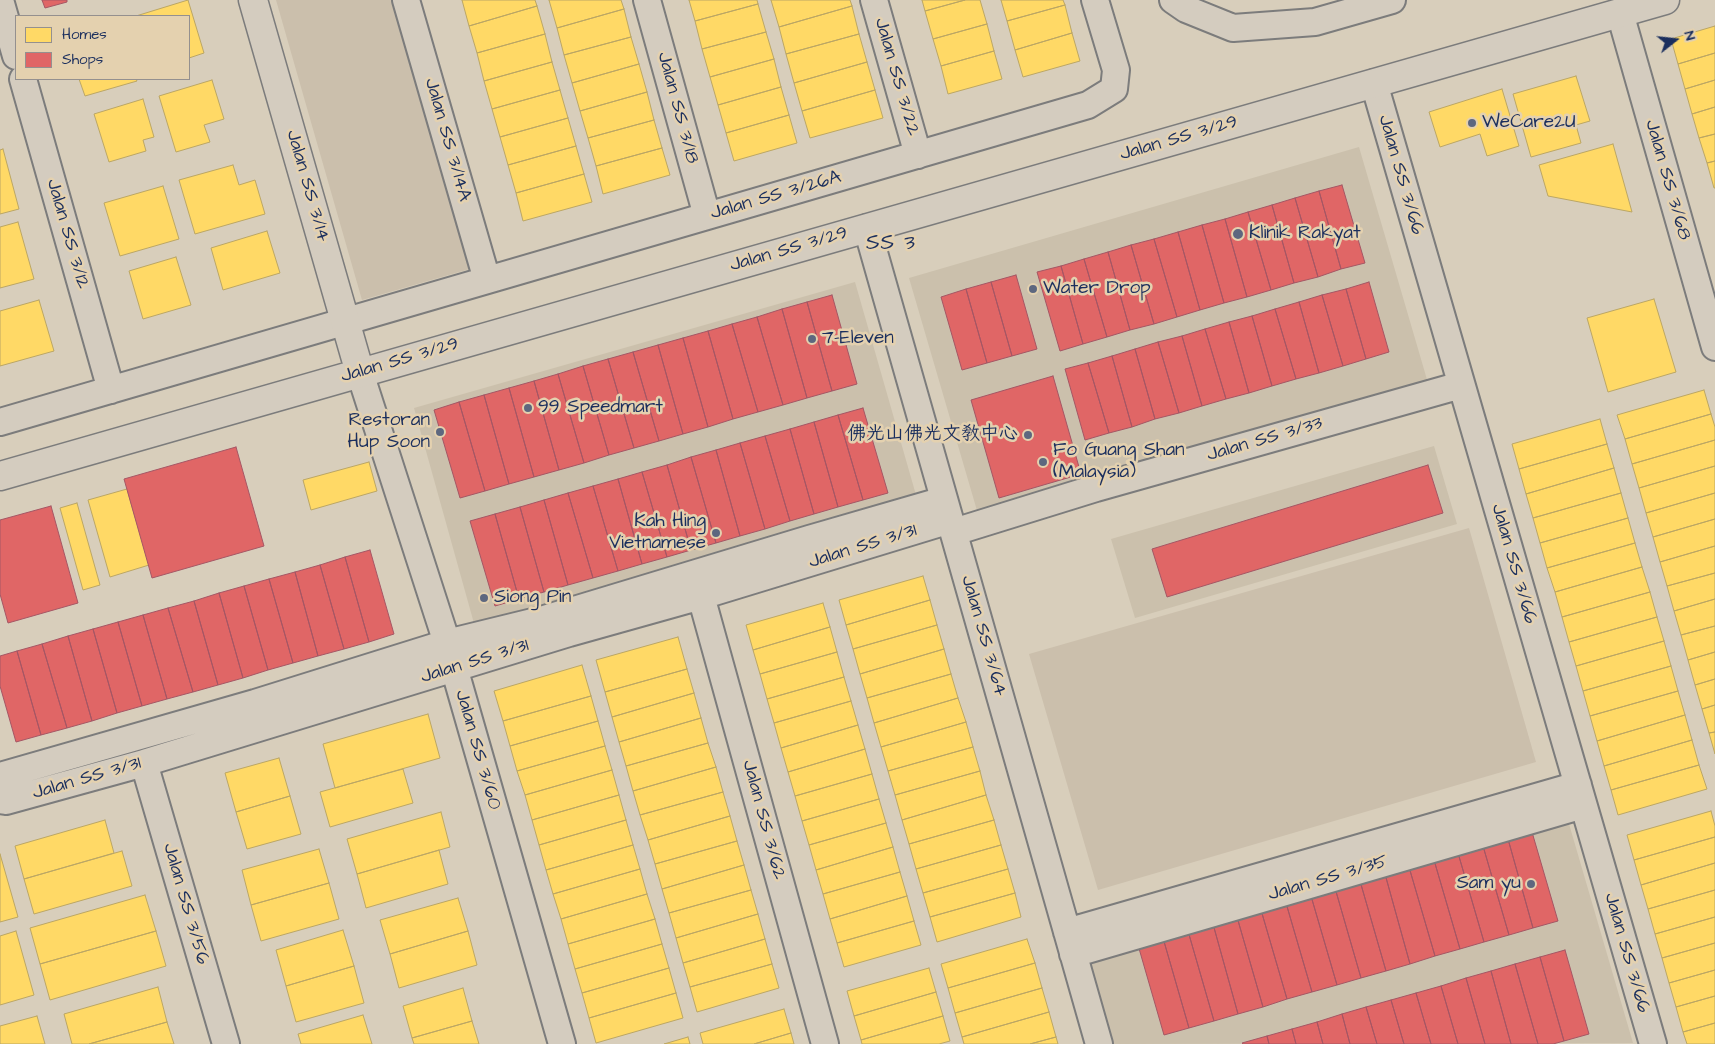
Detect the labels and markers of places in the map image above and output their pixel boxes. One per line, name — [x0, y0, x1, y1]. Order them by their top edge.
place label: WeCare2U — [1482, 112, 1576, 134]
marker: WeCare2U — [1466, 117, 1478, 129]
place label: Klinik Rakyat — [1249, 223, 1361, 245]
marker: Klinik Rakyat — [1231, 227, 1245, 241]
place label: Water Drop — [1043, 278, 1151, 300]
marker: Water Drop — [1027, 283, 1039, 295]
place label: 7-Eleven — [822, 328, 894, 350]
marker: 7-Eleven — [806, 333, 818, 345]
place label: 99 Speedmart — [538, 397, 663, 419]
marker: 99 Speedmart — [522, 402, 534, 414]
place label: Restoran Hup Soon — [348, 410, 430, 454]
place label: 佛光山佛光文教中心 — [847, 424, 1018, 446]
marker: Restoran Hup Soon — [434, 426, 446, 438]
marker: 佛光山佛光文教中心 — [1022, 429, 1034, 441]
place label: Fo Guang Shan (Malaysia) — [1053, 440, 1185, 484]
marker: Fo Guang Shan (Malaysia) — [1037, 456, 1049, 468]
place label: Kah Hing Vietnamese — [609, 511, 706, 555]
marker: Kah Hing Vietnamese — [710, 527, 722, 539]
place label: Siong Pin — [494, 587, 571, 609]
marker: Siong Pin — [478, 592, 490, 604]
place label: Sam yu — [1457, 873, 1521, 895]
marker: Sam yu — [1525, 878, 1537, 890]

